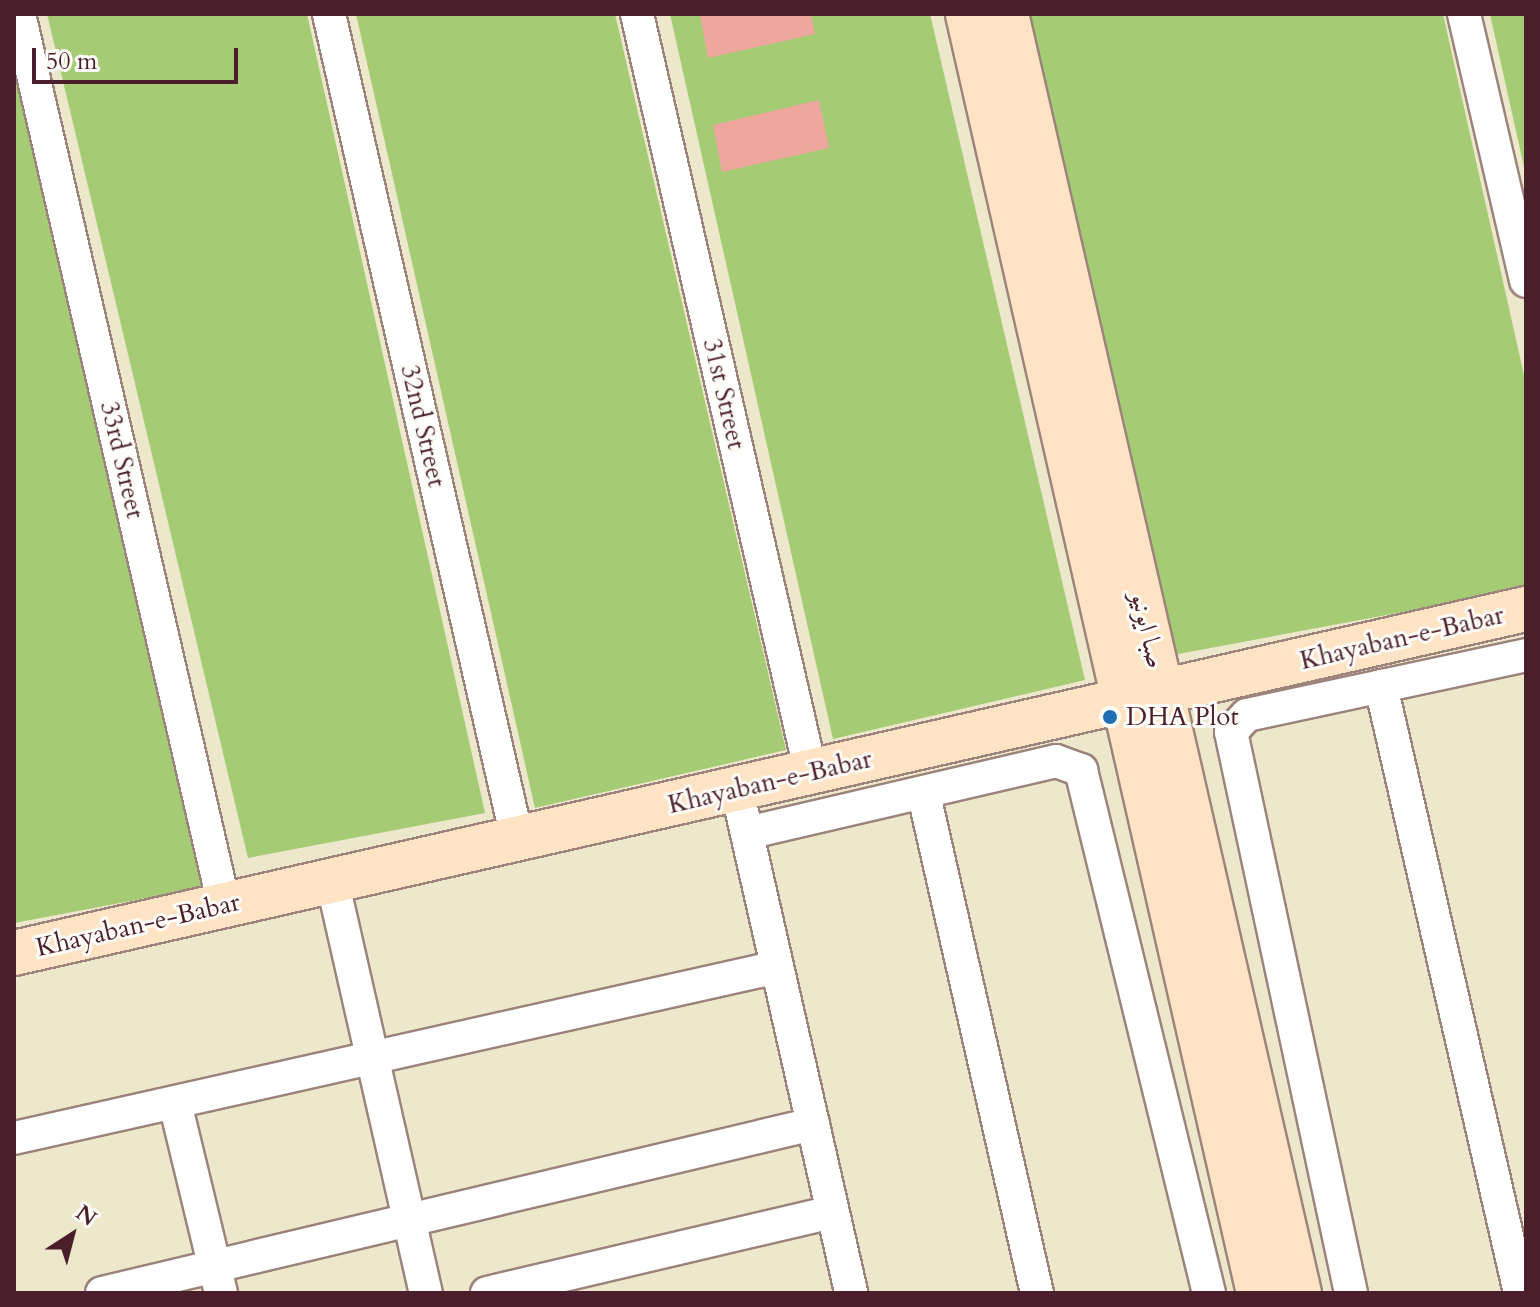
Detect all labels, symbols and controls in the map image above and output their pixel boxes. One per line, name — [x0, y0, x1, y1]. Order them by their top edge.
scale bar — [36, 32, 242, 82]
text: 50 m — [46, 45, 97, 78]
street label: 31st Street — [696, 335, 752, 453]
street label: 32nd Street — [394, 362, 452, 490]
street label: 33rd Street — [93, 398, 151, 522]
street label: صبا ایونیو — [1124, 589, 1172, 671]
street label: Khayaban-e-Babar — [1297, 599, 1507, 677]
place label: DHA Plot — [1126, 701, 1239, 733]
marker: DHA Plot — [1101, 708, 1119, 726]
street label: Khayaban-e-Babar — [665, 743, 875, 821]
street label: Khayaban-e-Babar — [33, 886, 243, 964]
north arrow — [32, 1195, 112, 1275]
text: N — [70, 1198, 103, 1233]

